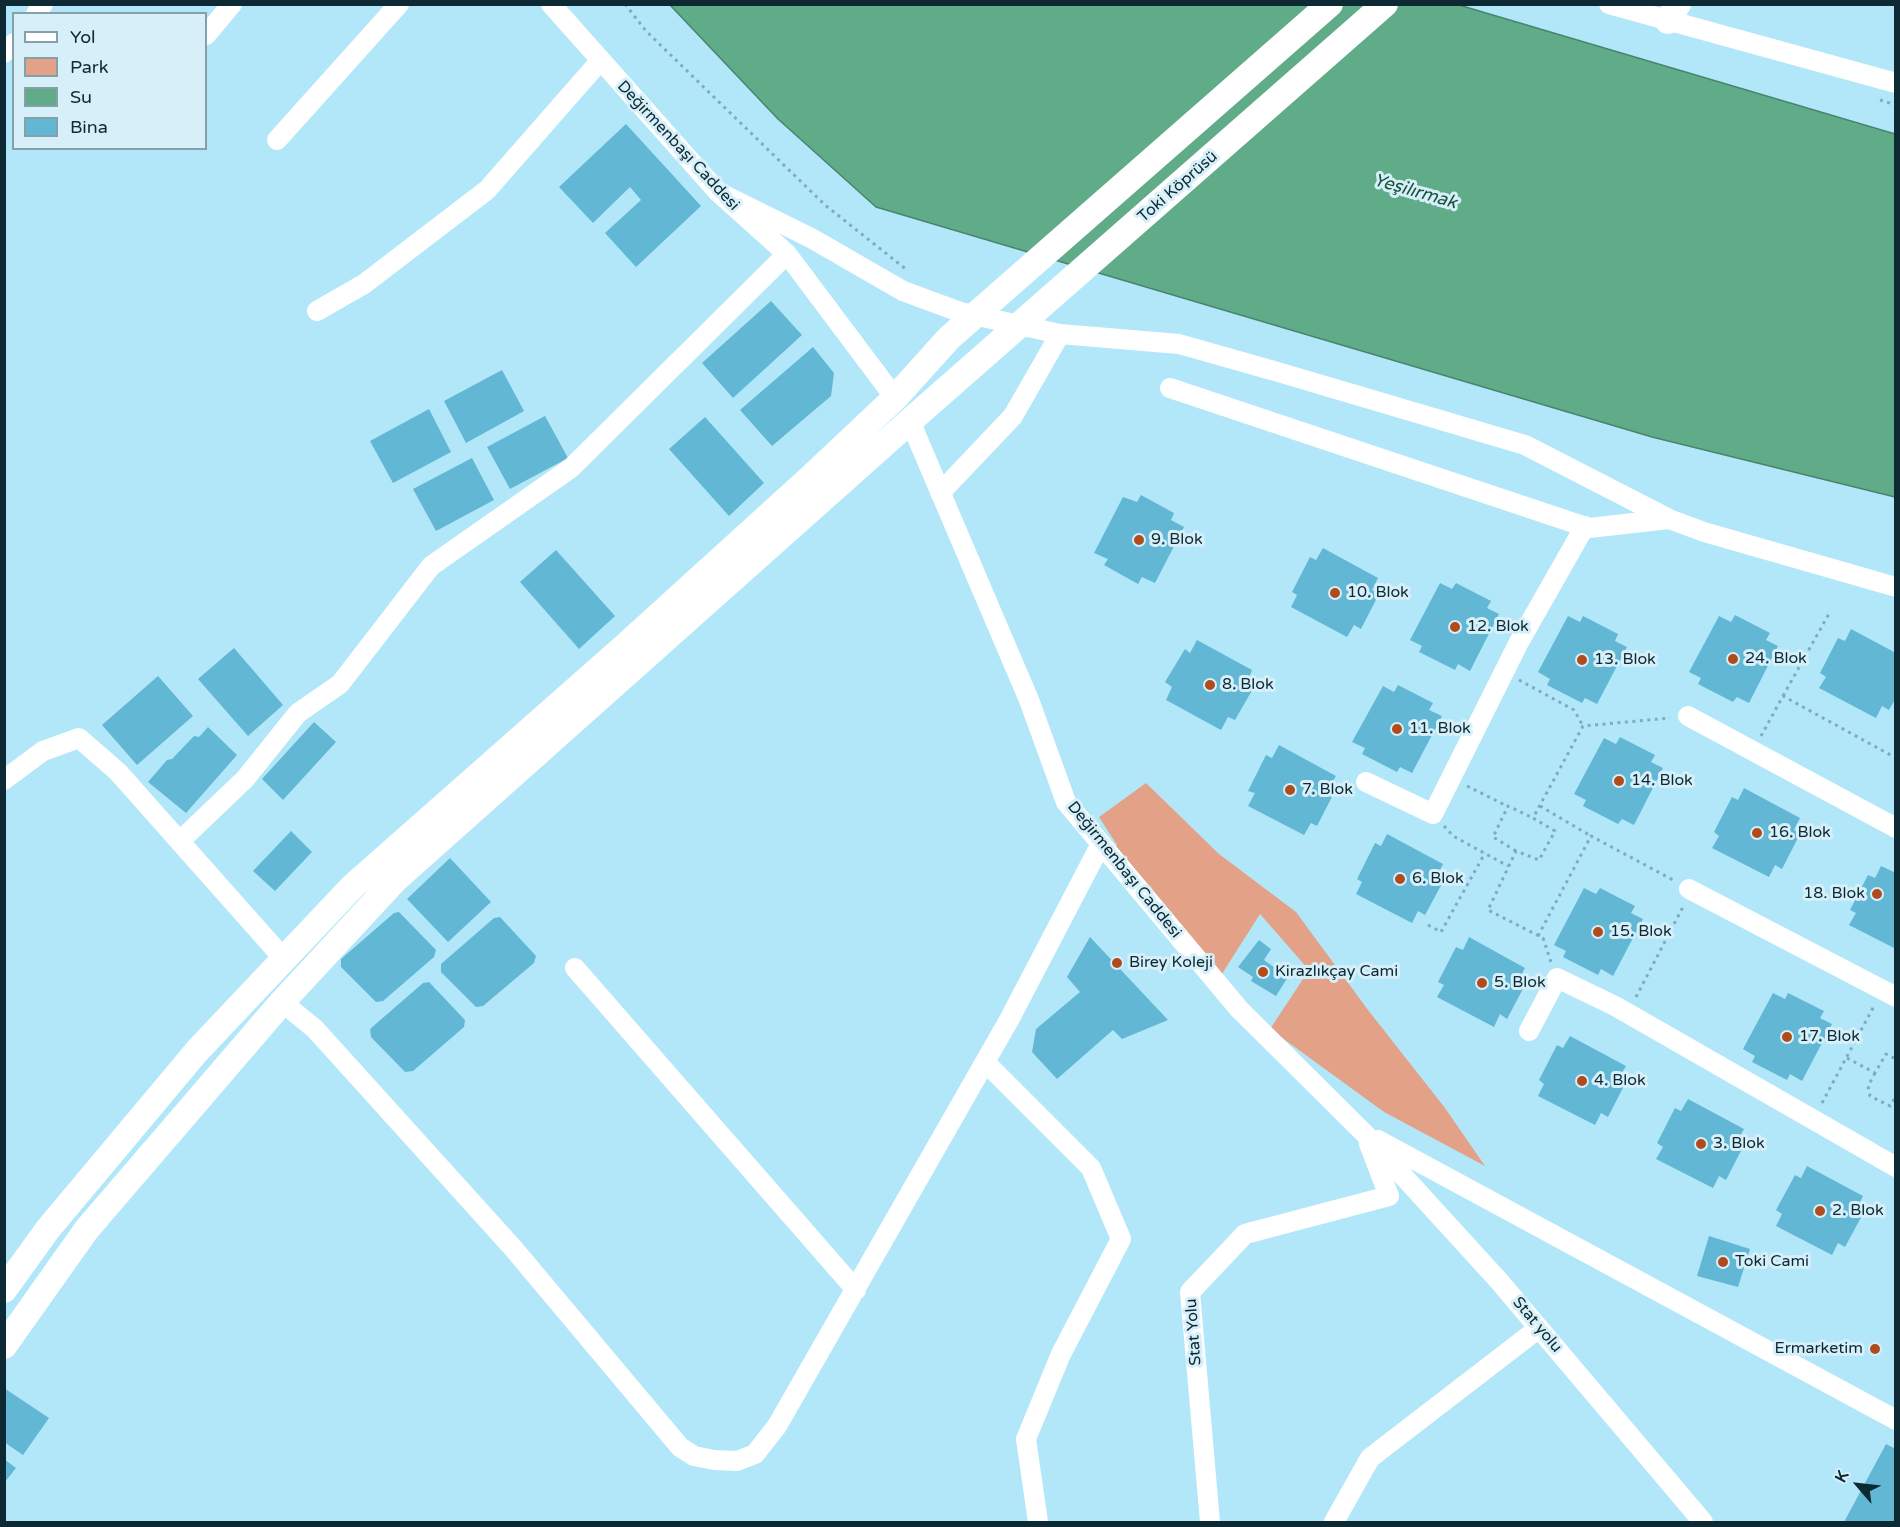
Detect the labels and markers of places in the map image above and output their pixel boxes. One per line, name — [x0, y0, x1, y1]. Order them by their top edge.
place label: 9. Blok — [1151, 530, 1203, 550]
marker: 9. Blok — [1132, 533, 1146, 547]
place label: 10. Blok — [1347, 583, 1409, 603]
marker: 10. Blok — [1328, 586, 1342, 600]
place label: 12. Blok — [1467, 617, 1529, 637]
marker: 12. Blok — [1448, 620, 1462, 634]
place label: 24. Blok — [1745, 649, 1807, 669]
place label: 13. Blok — [1594, 650, 1656, 670]
marker: 24. Blok — [1726, 652, 1740, 666]
marker: 13. Blok — [1575, 653, 1589, 667]
place label: 8. Blok — [1222, 675, 1274, 695]
marker: 8. Blok — [1203, 678, 1217, 692]
place label: 11. Blok — [1409, 719, 1471, 739]
marker: 11. Blok — [1390, 722, 1404, 736]
place label: 14. Blok — [1631, 771, 1693, 791]
marker: 14. Blok — [1612, 774, 1626, 788]
place label: 7. Blok — [1302, 780, 1353, 800]
marker: 7. Blok — [1283, 783, 1297, 797]
place label: 16. Blok — [1769, 823, 1831, 843]
marker: 16. Blok — [1750, 826, 1764, 840]
place label: 6. Blok — [1412, 869, 1464, 889]
marker: 6. Blok — [1393, 872, 1407, 886]
place label: 18. Blok — [1803, 884, 1865, 904]
marker: 18. Blok — [1870, 887, 1884, 901]
place label: 15. Blok — [1610, 922, 1672, 942]
marker: 15. Blok — [1591, 925, 1605, 939]
place label: Birey Koleji — [1129, 953, 1213, 973]
marker: Birey Koleji — [1110, 956, 1124, 970]
place label: Kirazlıkçay Cami — [1275, 962, 1398, 982]
marker: Kirazlıkçay Cami — [1256, 965, 1270, 979]
place label: 5. Blok — [1494, 973, 1546, 993]
marker: 5. Blok — [1475, 976, 1489, 990]
place label: 17. Blok — [1799, 1027, 1860, 1047]
marker: 17. Blok — [1780, 1030, 1794, 1044]
place label: 4. Blok — [1594, 1071, 1646, 1091]
marker: 4. Blok — [1575, 1074, 1589, 1088]
place label: 3. Blok — [1713, 1134, 1765, 1154]
marker: 3. Blok — [1694, 1137, 1708, 1151]
place label: 2. Blok — [1832, 1201, 1884, 1221]
marker: 2. Blok — [1813, 1204, 1827, 1218]
place label: Toki Cami — [1735, 1252, 1809, 1272]
marker: Toki Cami — [1716, 1255, 1730, 1269]
place label: Ermarketim — [1775, 1339, 1863, 1359]
marker: Ermarketim — [1868, 1342, 1882, 1356]

